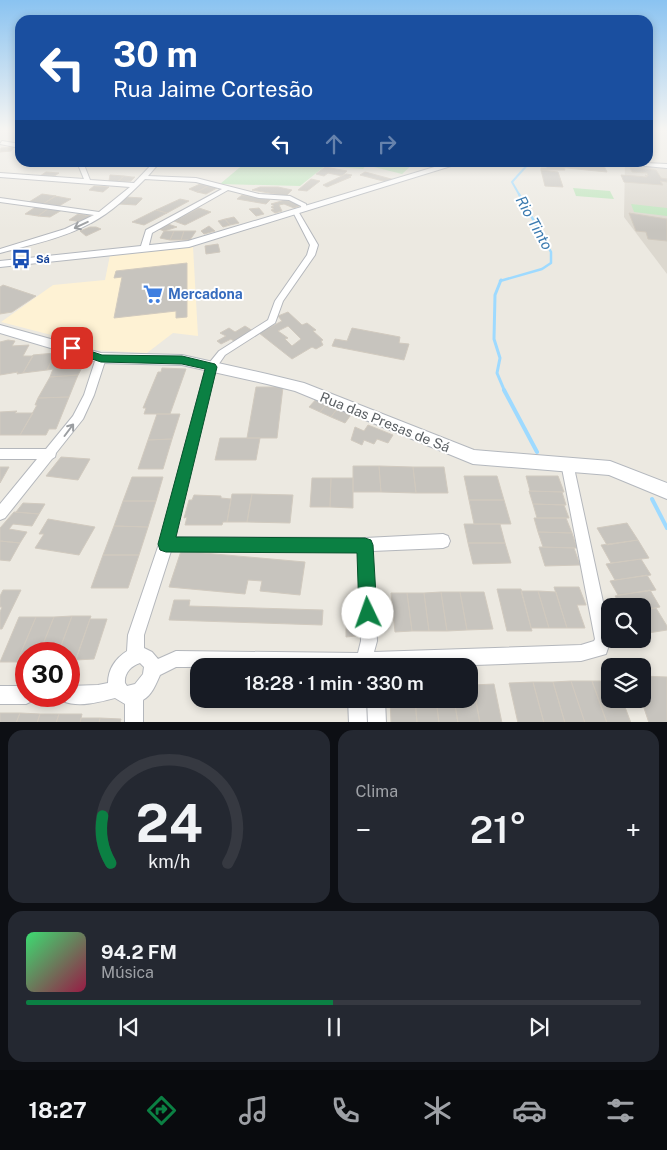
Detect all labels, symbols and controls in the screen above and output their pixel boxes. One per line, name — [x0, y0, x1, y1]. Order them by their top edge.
text: 30 m — [113, 34, 198, 75]
icon: left — [30, 35, 95, 100]
text: Rua Jaime Cortesão — [113, 76, 313, 102]
icon: left — [267, 130, 295, 158]
icon: ahead — [320, 130, 348, 158]
icon: right — [373, 130, 401, 158]
water label: Rio Tinto — [513, 193, 556, 253]
one-way arrow — [74, 220, 89, 230]
bus stop icon: Sá — [10, 248, 32, 270]
place label: Sá — [36, 253, 50, 265]
supermarket icon: Mercadona — [142, 283, 164, 305]
place label: Mercadona — [168, 286, 243, 302]
pin — [51, 327, 93, 369]
icon: arrive — [58, 334, 86, 362]
street label: Rua das Presas de Sá — [318, 389, 452, 455]
one-way arrow — [64, 423, 74, 437]
position arrow — [341, 586, 393, 638]
map controls — [601, 598, 651, 708]
button: search — [601, 598, 651, 648]
speed limit sign: 30 — [15, 642, 80, 707]
button: layers — [601, 658, 651, 708]
text: 18:28 · 1 min · 330 m — [244, 672, 424, 694]
text: Clima — [356, 782, 398, 801]
text: 24 — [135, 793, 202, 854]
text: 21° — [470, 807, 527, 852]
text: − — [356, 813, 371, 846]
text: + — [625, 813, 641, 846]
text: km/h — [148, 851, 190, 872]
text: 94.2 FM — [101, 941, 177, 963]
text: Música — [101, 963, 154, 982]
icon: previous — [115, 1013, 143, 1041]
icon: pause — [320, 1013, 348, 1041]
icon: next — [525, 1013, 553, 1041]
icon: directions — [144, 1093, 179, 1128]
icon: music — [236, 1093, 271, 1128]
icon: phone — [328, 1093, 363, 1128]
icon: climate — [420, 1093, 455, 1128]
icon: car — [512, 1093, 547, 1128]
icon: filters — [603, 1093, 638, 1128]
text: 18:27 — [28, 1097, 87, 1123]

